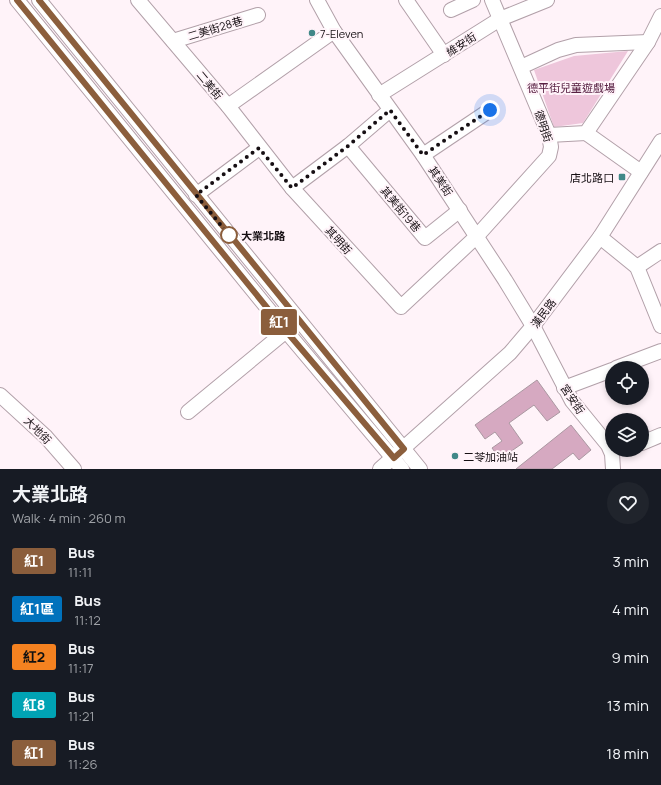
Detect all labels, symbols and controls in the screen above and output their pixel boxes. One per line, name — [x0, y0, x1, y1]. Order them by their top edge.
street label: 二美街28巷 — [186, 13, 244, 43]
place label: 7-Eleven — [320, 26, 363, 41]
marker: 7-Eleven — [307, 28, 317, 38]
street label: 維安街 — [443, 29, 479, 59]
street label: 二美街 — [194, 68, 226, 102]
park label: 德平街兒童遊戲場 — [527, 80, 615, 95]
your location — [480, 100, 500, 120]
street label: 德明街 — [532, 108, 556, 144]
street label: 其美街 — [426, 163, 456, 199]
place label: 店北路口 — [570, 170, 614, 185]
marker: 店北路口 — [617, 172, 627, 182]
street label: 其美街19巷 — [378, 183, 424, 235]
street label: 其明街 — [322, 223, 356, 257]
marker: 大業北路 — [220, 226, 238, 244]
place label: 大業北路 — [241, 228, 286, 243]
street label: 漢民路 — [527, 295, 559, 331]
line badge: 紅1 — [261, 309, 297, 335]
text: 紅1 — [269, 312, 289, 331]
map controls — [605, 361, 649, 457]
button: locate — [605, 361, 649, 405]
street label: 宮安街 — [558, 381, 588, 417]
street label: 大地街 — [21, 413, 55, 447]
button: layers — [605, 413, 649, 457]
place label: 二苓加油站 — [463, 449, 518, 464]
marker: 二苓加油站 — [450, 451, 460, 461]
text: 大業北路 — [12, 481, 88, 507]
button: heart — [607, 482, 649, 524]
text: Walk · 4 min · 260 m — [12, 509, 126, 527]
text: Bus — [68, 542, 95, 563]
text: 紅1 — [24, 551, 44, 570]
text: 3 min — [613, 551, 649, 572]
text: 11:11 — [68, 563, 92, 581]
text: Bus — [74, 590, 101, 611]
text: 紅1區 — [20, 599, 54, 618]
text: 4 min — [612, 599, 649, 620]
text: 11:12 — [74, 611, 101, 629]
text: Bus — [68, 638, 95, 659]
text: 紅2 — [23, 647, 45, 666]
text: 9 min — [612, 647, 649, 668]
text: 11:17 — [68, 659, 94, 677]
text: Bus — [68, 686, 95, 707]
text: 紅8 — [23, 695, 45, 714]
text: 13 min — [607, 695, 649, 716]
text: 11:21 — [68, 707, 95, 725]
text: Bus — [68, 734, 95, 755]
text: 紅1 — [24, 743, 44, 762]
text: 18 min — [606, 743, 649, 764]
text: 11:26 — [68, 755, 98, 773]

